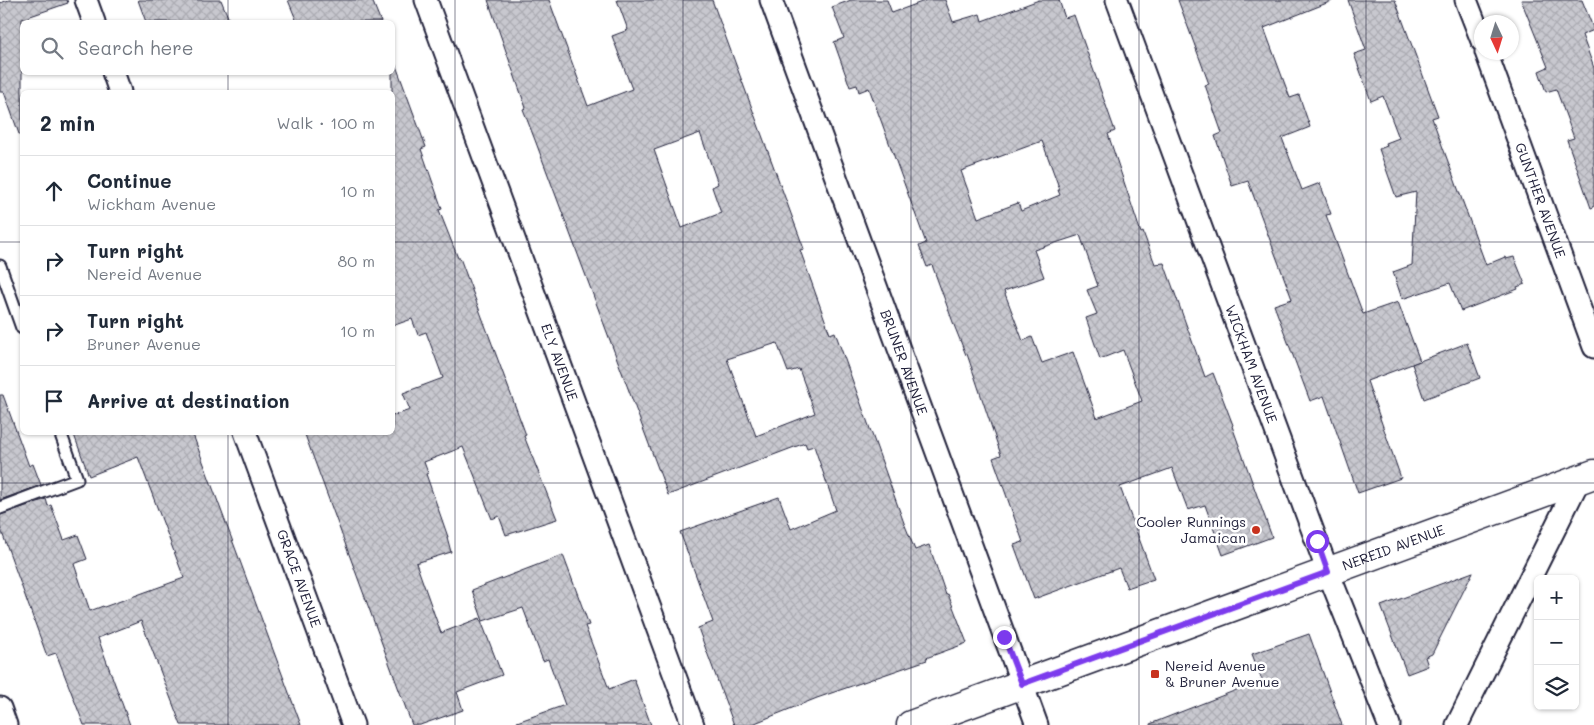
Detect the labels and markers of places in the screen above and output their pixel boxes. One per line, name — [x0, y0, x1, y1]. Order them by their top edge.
place label: Cooler Runnings Jamaican — [1137, 512, 1246, 547]
marker: Cooler Runnings Jamaican — [1250, 524, 1262, 536]
place label: Nereid Avenue & Bruner Avenue — [1165, 656, 1279, 691]
marker: Nereid Avenue & Bruner Avenue — [1149, 668, 1161, 680]

